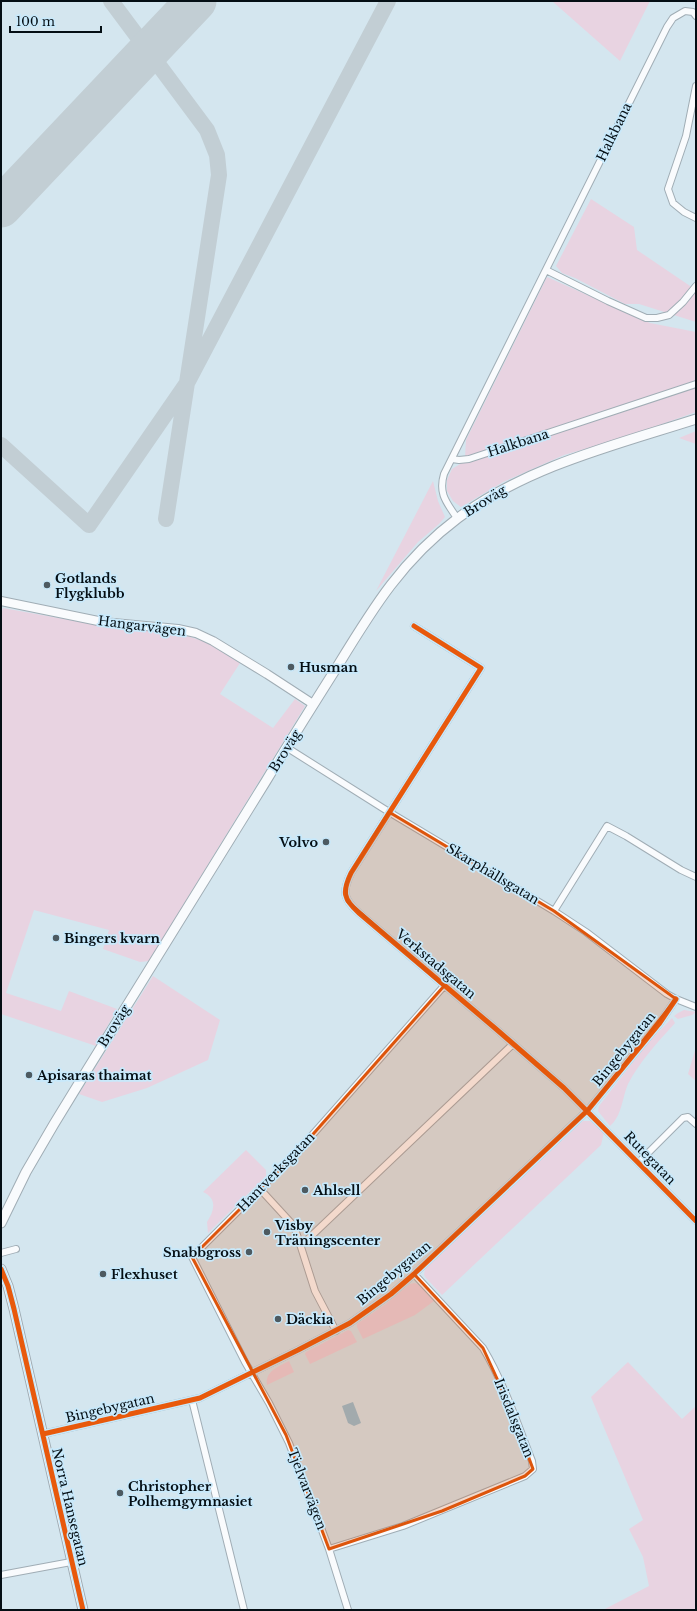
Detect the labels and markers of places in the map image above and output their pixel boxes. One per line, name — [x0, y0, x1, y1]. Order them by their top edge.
place label: Gotlands Flygklubb — [55, 570, 125, 602]
marker: Gotlands Flygklubb — [42, 580, 52, 590]
place label: Husman — [299, 659, 358, 676]
marker: Husman — [286, 662, 296, 672]
place label: Volvo — [278, 834, 318, 851]
marker: Volvo — [321, 837, 331, 847]
place label: Bingers kvarn — [64, 930, 160, 947]
marker: Bingers kvarn — [51, 933, 61, 943]
place label: Apisaras thaimat — [36, 1067, 151, 1084]
marker: Apisaras thaimat — [24, 1070, 34, 1080]
place label: Ahlsell — [312, 1182, 361, 1199]
marker: Ahlsell — [300, 1185, 310, 1195]
place label: Visby Träningscenter — [274, 1217, 381, 1249]
marker: Visby Träningscenter — [262, 1227, 272, 1237]
place label: Snabbgross — [163, 1244, 241, 1261]
marker: Snabbgross — [244, 1247, 254, 1257]
place label: Flexhuset — [111, 1266, 178, 1283]
marker: Flexhuset — [98, 1269, 108, 1279]
place label: Däckia — [286, 1311, 334, 1328]
marker: Däckia — [273, 1314, 283, 1324]
place label: Christopher Polhemgymnasiet — [128, 1478, 252, 1510]
marker: Christopher Polhemgymnasiet — [115, 1488, 125, 1498]

